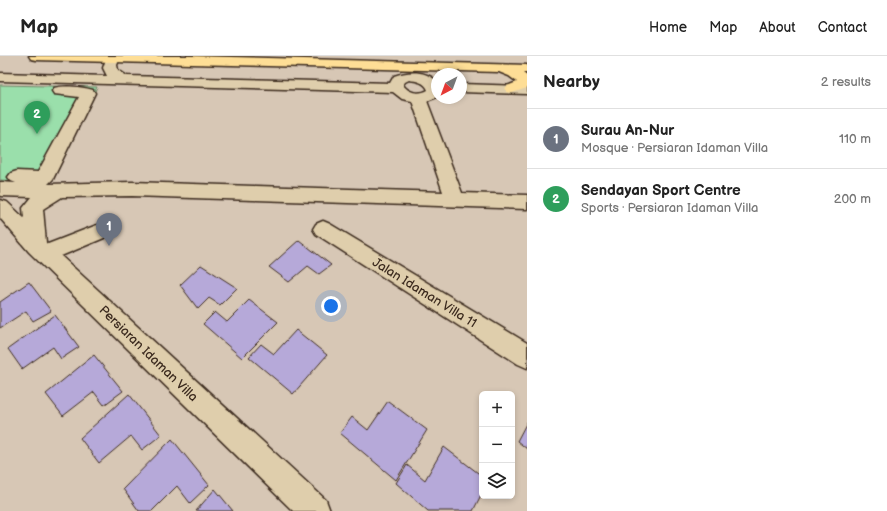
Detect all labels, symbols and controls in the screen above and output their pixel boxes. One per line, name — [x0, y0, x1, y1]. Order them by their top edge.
text: Map — [20, 16, 58, 39]
text: Home — [649, 19, 687, 36]
text: Map — [709, 19, 737, 36]
text: About — [759, 19, 796, 36]
text: Contact — [818, 19, 867, 36]
north arrow — [431, 68, 467, 104]
text: Nearby — [543, 72, 600, 92]
text: 2 results — [821, 74, 871, 90]
pin: 2 — [24, 101, 50, 134]
text: Surau An-Nur — [581, 121, 674, 140]
text: 1 — [553, 131, 559, 147]
text: 110 m — [839, 131, 871, 147]
text: Mosque · Persiaran Idaman Villa — [581, 140, 768, 156]
text: Sendayan Sport Centre — [581, 181, 741, 200]
text: 2 — [552, 191, 560, 207]
text: 200 m — [834, 191, 871, 207]
text: Sports · Persiaran Idaman Villa — [581, 200, 758, 216]
pin: 1 — [96, 213, 122, 246]
street label: Jalan Idaman Villa 11 — [369, 254, 480, 331]
your location — [321, 296, 341, 316]
street label: Persiaran Idaman Villa — [96, 302, 201, 405]
map controls — [479, 391, 515, 499]
button: + — [479, 391, 515, 427]
button: − — [479, 427, 515, 463]
button: layers — [479, 463, 515, 499]

